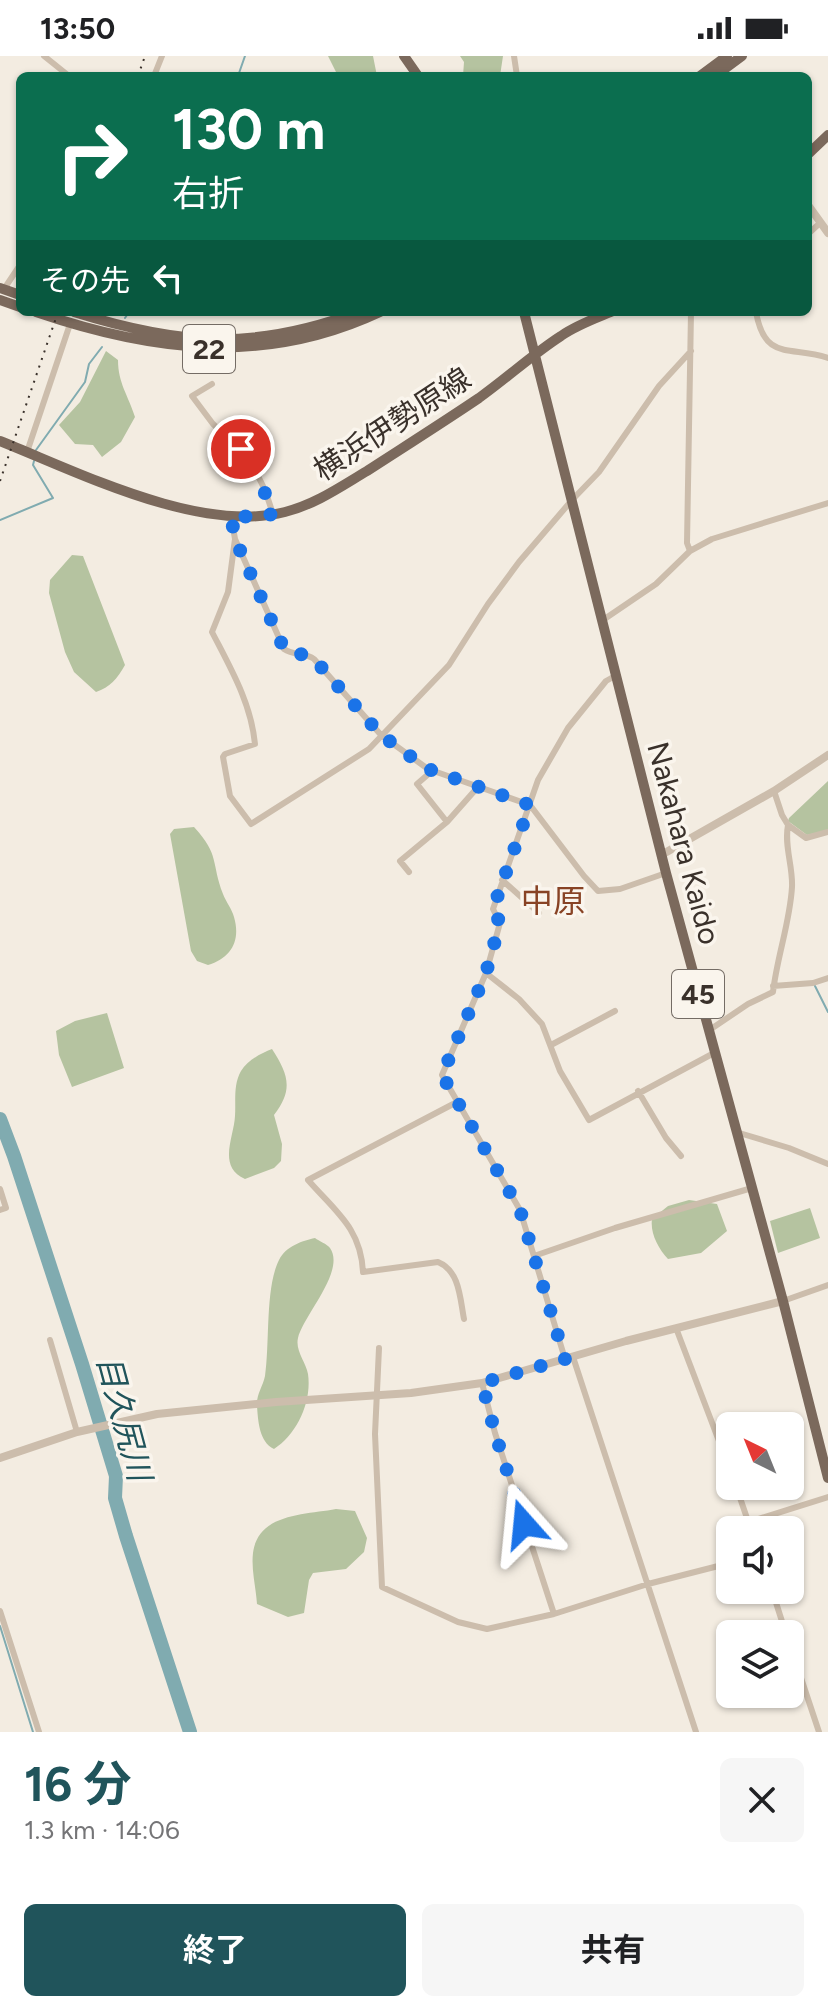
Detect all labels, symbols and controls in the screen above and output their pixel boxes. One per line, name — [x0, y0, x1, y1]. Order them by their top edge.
text: 13:50 — [40, 10, 115, 47]
text: 130 m — [172, 96, 325, 163]
icon: right — [40, 104, 144, 208]
text: 右折 — [172, 172, 244, 215]
icon: left — [146, 256, 190, 300]
text: その先 — [40, 262, 130, 299]
road number: 22 — [183, 325, 235, 373]
street label: 横浜伊勢原線 — [306, 359, 478, 489]
pin — [207, 415, 275, 483]
icon: arrive — [219, 427, 263, 471]
street label: Nakahara Kaido — [639, 738, 729, 948]
district label: 中原 — [521, 882, 585, 920]
road number: 45 — [672, 970, 724, 1018]
water label: 目久尻川 — [89, 1351, 160, 1488]
north arrow — [716, 1412, 804, 1500]
map controls — [716, 1412, 804, 1708]
position arrow — [482, 1482, 566, 1566]
button: sound — [716, 1516, 804, 1604]
button: layers — [716, 1620, 804, 1708]
text: 16 分 — [24, 1755, 132, 1813]
button: close — [720, 1758, 804, 1842]
text: 1.3 km · 14:06 — [24, 1814, 180, 1846]
button: 終了 — [24, 1904, 406, 1996]
button: 共有 — [422, 1904, 804, 1996]

